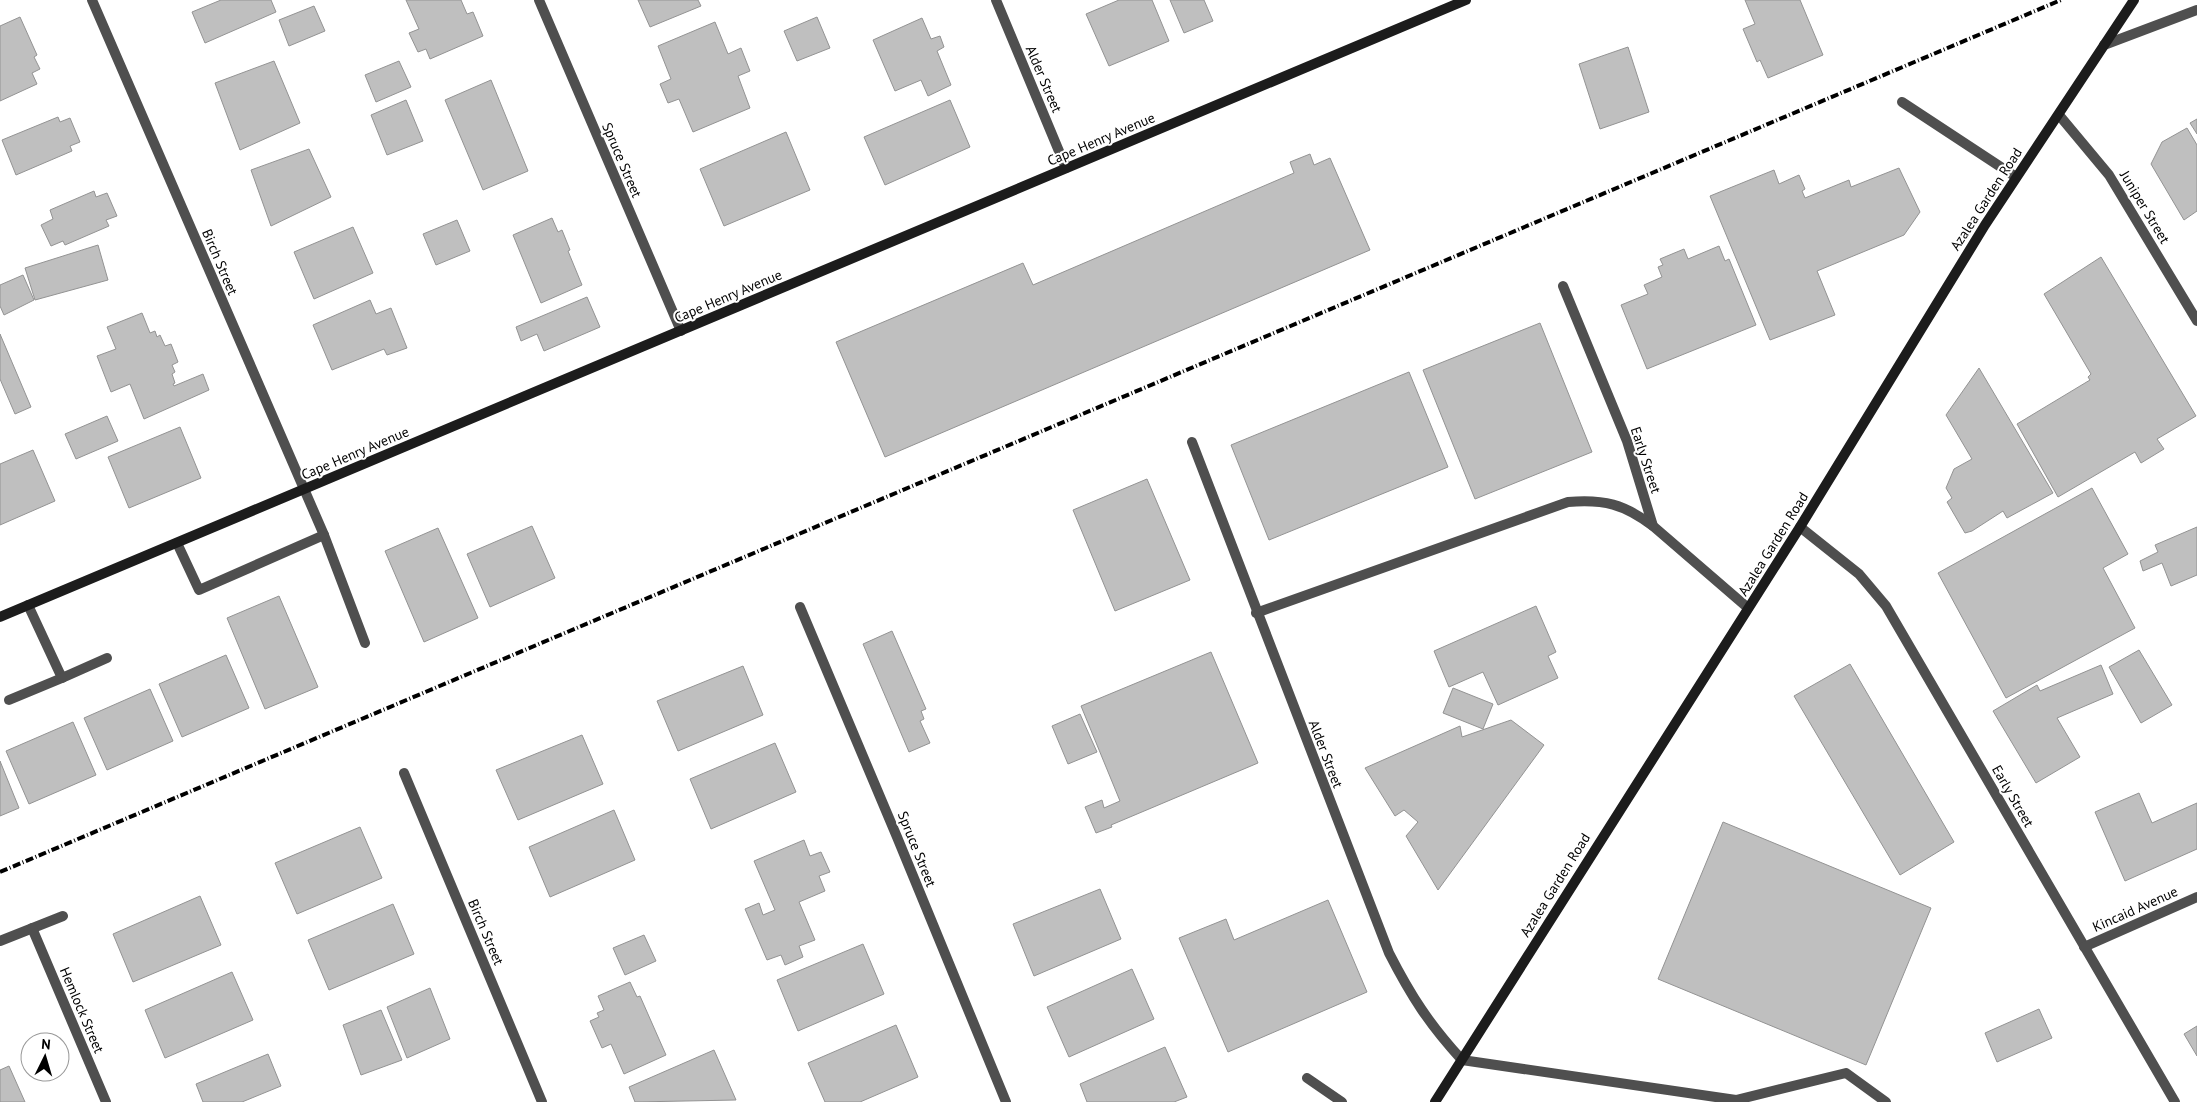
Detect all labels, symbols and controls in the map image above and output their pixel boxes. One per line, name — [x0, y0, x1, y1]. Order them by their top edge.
street label: Alder Street — [1022, 43, 1066, 116]
street label: Cape Henry Avenue — [1045, 108, 1157, 170]
street label: Spruce Street — [598, 120, 646, 201]
street label: Azalea Garden Road — [1946, 144, 2026, 254]
street label: Juniper Street — [2116, 166, 2174, 247]
street label: Birch Street — [198, 226, 242, 298]
street label: Cape Henry Avenue — [672, 265, 784, 327]
street label: Cape Henry Avenue — [299, 422, 411, 484]
street label: Early Street — [1627, 424, 1665, 496]
street label: Azalea Garden Road — [1734, 489, 1812, 599]
street label: Alder Street — [1305, 718, 1347, 791]
street label: Early Street — [1988, 762, 2038, 831]
street label: Spruce Street — [894, 809, 940, 890]
street label: Azalea Garden Road — [1516, 830, 1594, 940]
street label: Kincaid Avenue — [2090, 882, 2180, 936]
street label: Birch Street — [464, 896, 508, 968]
street label: Hemlock Street — [56, 964, 108, 1056]
north arrow — [20, 1032, 70, 1082]
text: N — [41, 1035, 52, 1053]

